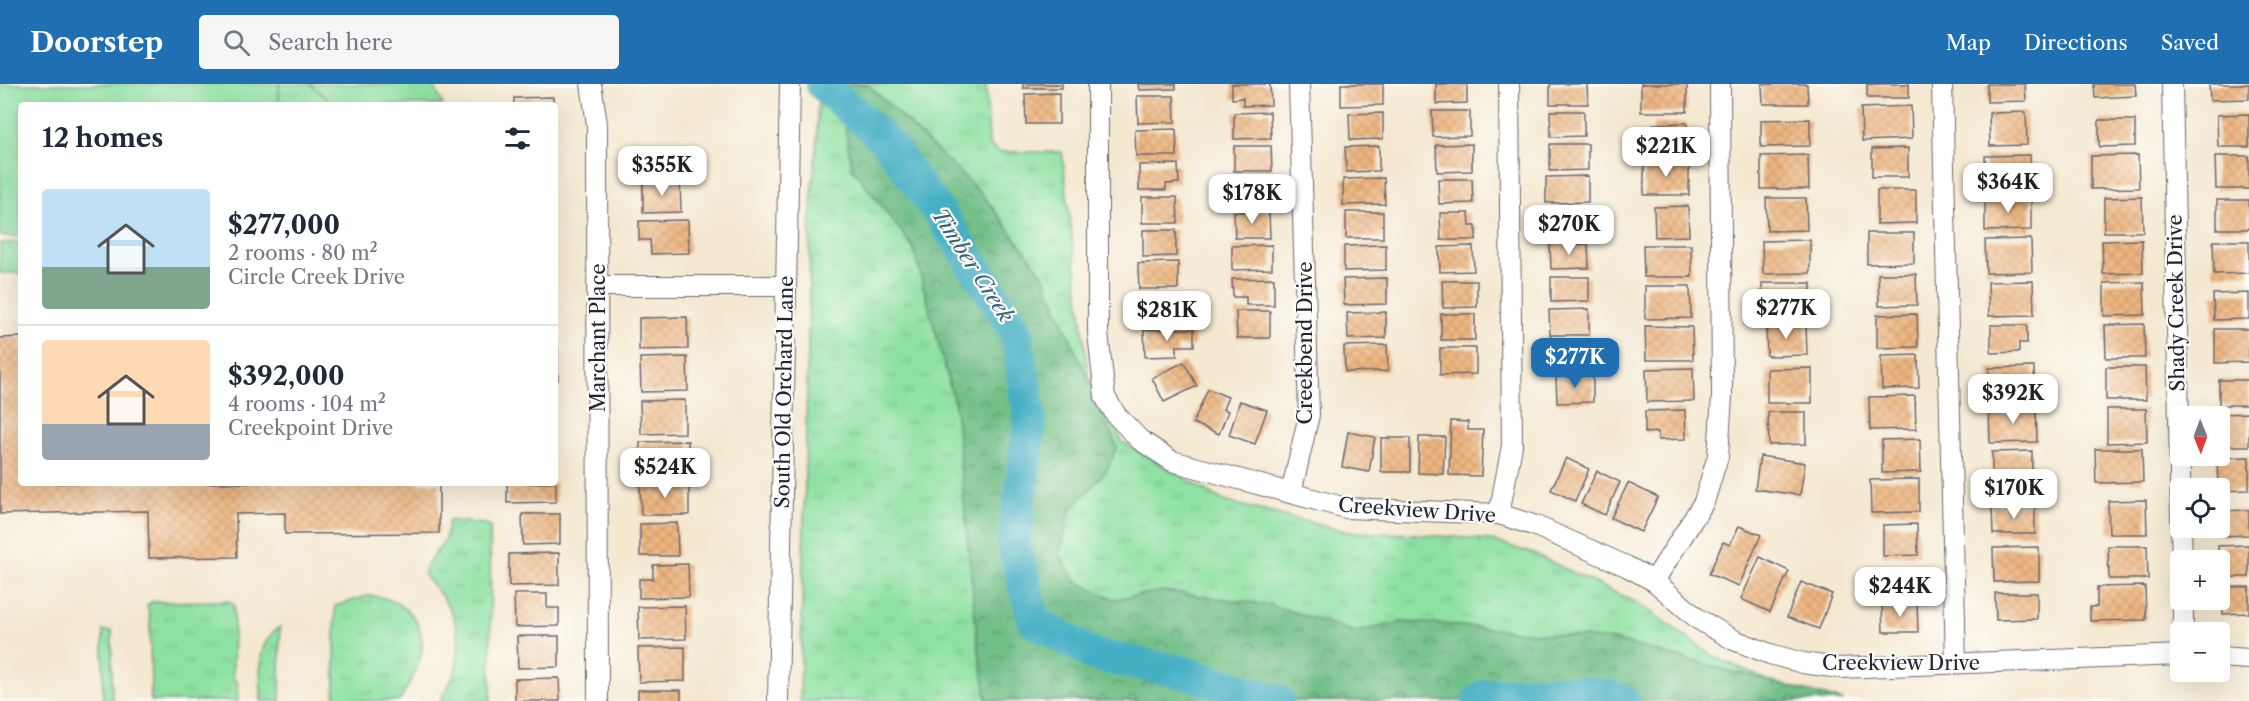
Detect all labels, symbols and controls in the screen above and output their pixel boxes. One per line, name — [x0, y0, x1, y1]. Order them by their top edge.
search box — [199, 15, 619, 69]
text: Doorstep — [30, 25, 163, 59]
icon: search — [220, 26, 253, 59]
text: Search here — [268, 29, 393, 56]
text: Map — [1946, 30, 1991, 55]
text: Directions — [2024, 30, 2128, 55]
text: Saved — [2161, 30, 2219, 55]
text: 12 homes — [42, 122, 163, 154]
icon: filters — [501, 122, 534, 155]
pin: $221K — [1624, 127, 1708, 178]
text: $221K — [1636, 134, 1696, 158]
pin: $355K — [620, 146, 704, 197]
text: $355K — [632, 153, 692, 177]
pin: $364K — [1966, 163, 2050, 214]
text: $364K — [1977, 170, 2039, 194]
pin: $178K — [1210, 174, 1294, 225]
text: $178K — [1223, 181, 1281, 205]
water label: Timber Creek — [927, 203, 1019, 327]
pin: $270K — [1527, 205, 1611, 256]
text: $277,000 — [228, 209, 340, 241]
text: $270K — [1538, 212, 1600, 236]
icon: home — [90, 213, 162, 285]
street label: Shady Creek Drive — [2162, 214, 2190, 392]
text: 2 rooms · 80 m² — [228, 241, 378, 265]
street label: Creekbend Drive — [1293, 262, 1317, 424]
street label: Marchant Place — [586, 264, 610, 412]
text: Circle Creek Drive — [228, 265, 405, 289]
street label: South Old Orchard Lane — [770, 275, 798, 509]
pin: $277K — [1744, 289, 1828, 340]
pin: $281K — [1125, 291, 1209, 342]
text: $277K — [1756, 296, 1816, 320]
text: $281K — [1137, 298, 1197, 322]
pin: $277K — [1533, 338, 1617, 389]
text: $277K — [1545, 345, 1605, 369]
text: $392,000 — [228, 360, 345, 392]
icon: home — [90, 364, 162, 436]
pin: $392K — [1971, 374, 2055, 425]
text: $392K — [1982, 381, 2044, 405]
text: 4 rooms · 104 m² — [228, 392, 386, 416]
north arrow — [2170, 406, 2230, 466]
map controls — [2170, 406, 2230, 682]
text: Creekpoint Drive — [228, 416, 393, 440]
pin: $524K — [623, 448, 707, 499]
text: $524K — [634, 455, 696, 479]
pin: $170K — [1972, 469, 2056, 520]
text: $170K — [1984, 476, 2044, 500]
button: locate — [2170, 478, 2230, 538]
street label: Creekview Drive — [1337, 493, 1497, 527]
button: + — [2170, 550, 2230, 610]
pin: $244K — [1858, 567, 1942, 618]
text: $244K — [1869, 574, 1931, 598]
button: − — [2170, 622, 2230, 682]
street label: Creekview Drive — [1822, 651, 1980, 675]

